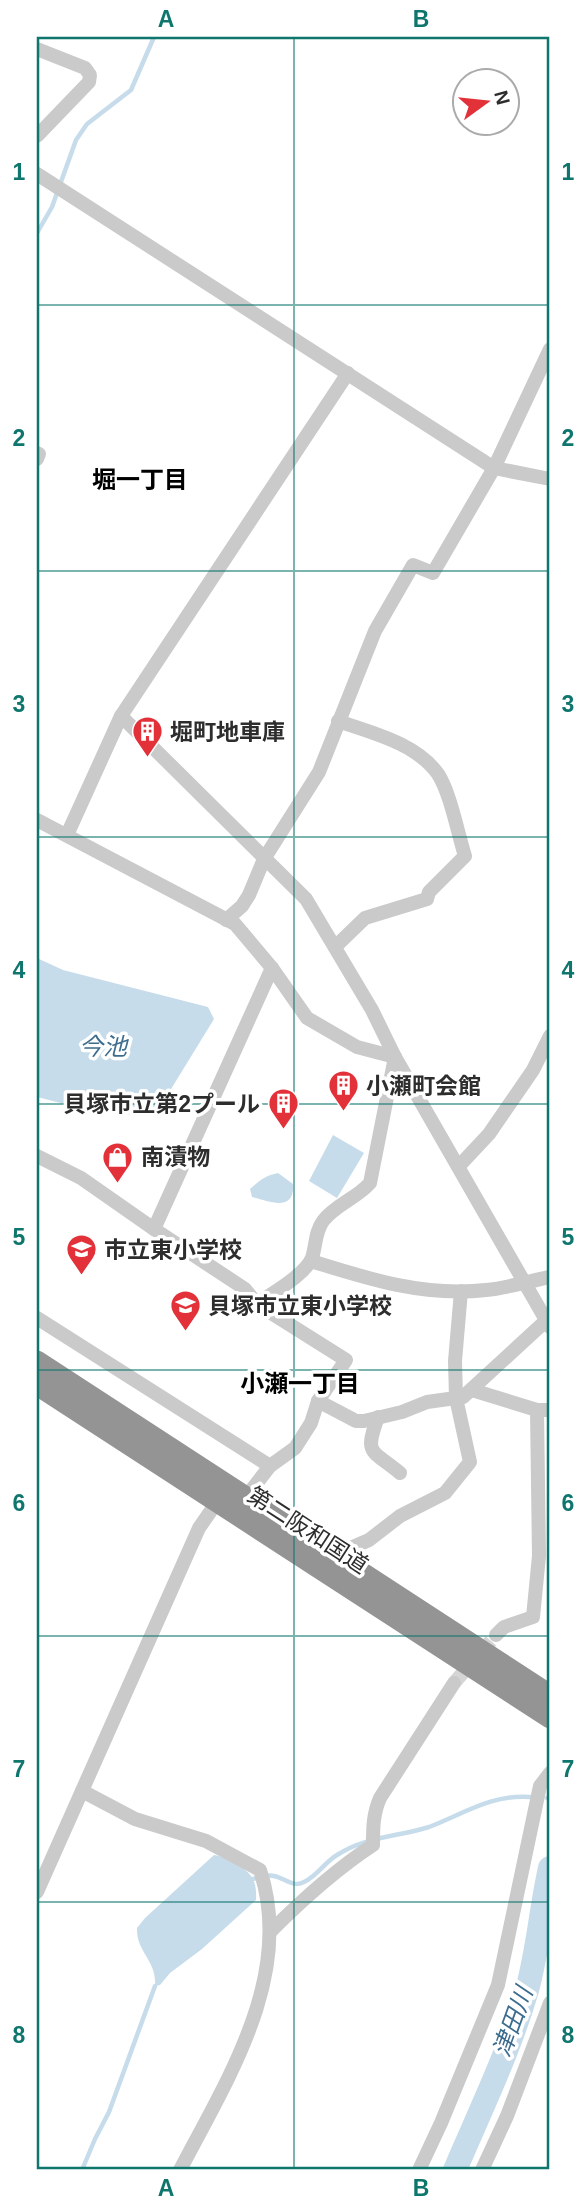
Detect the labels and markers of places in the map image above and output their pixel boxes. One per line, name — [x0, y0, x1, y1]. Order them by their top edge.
building icon: 堀町地車庫 — [130, 715, 164, 759]
place label: 堀町地車庫 — [170, 719, 285, 745]
building icon: 小瀬町会館 — [326, 1069, 360, 1113]
place label: 小瀬町会館 — [366, 1073, 481, 1099]
building icon: 貝塚市立第2プール — [266, 1087, 300, 1131]
place label: 貝塚市立第2プール — [63, 1091, 260, 1117]
shop icon: 南漬物 — [101, 1140, 135, 1184]
place label: 南漬物 — [141, 1144, 210, 1170]
school or university icon: 市立東小学校 — [64, 1233, 98, 1277]
place label: 市立東小学校 — [104, 1237, 242, 1263]
school or university icon: 貝塚市立東小学校 — [168, 1289, 202, 1333]
place label: 貝塚市立東小学校 — [208, 1293, 392, 1319]

